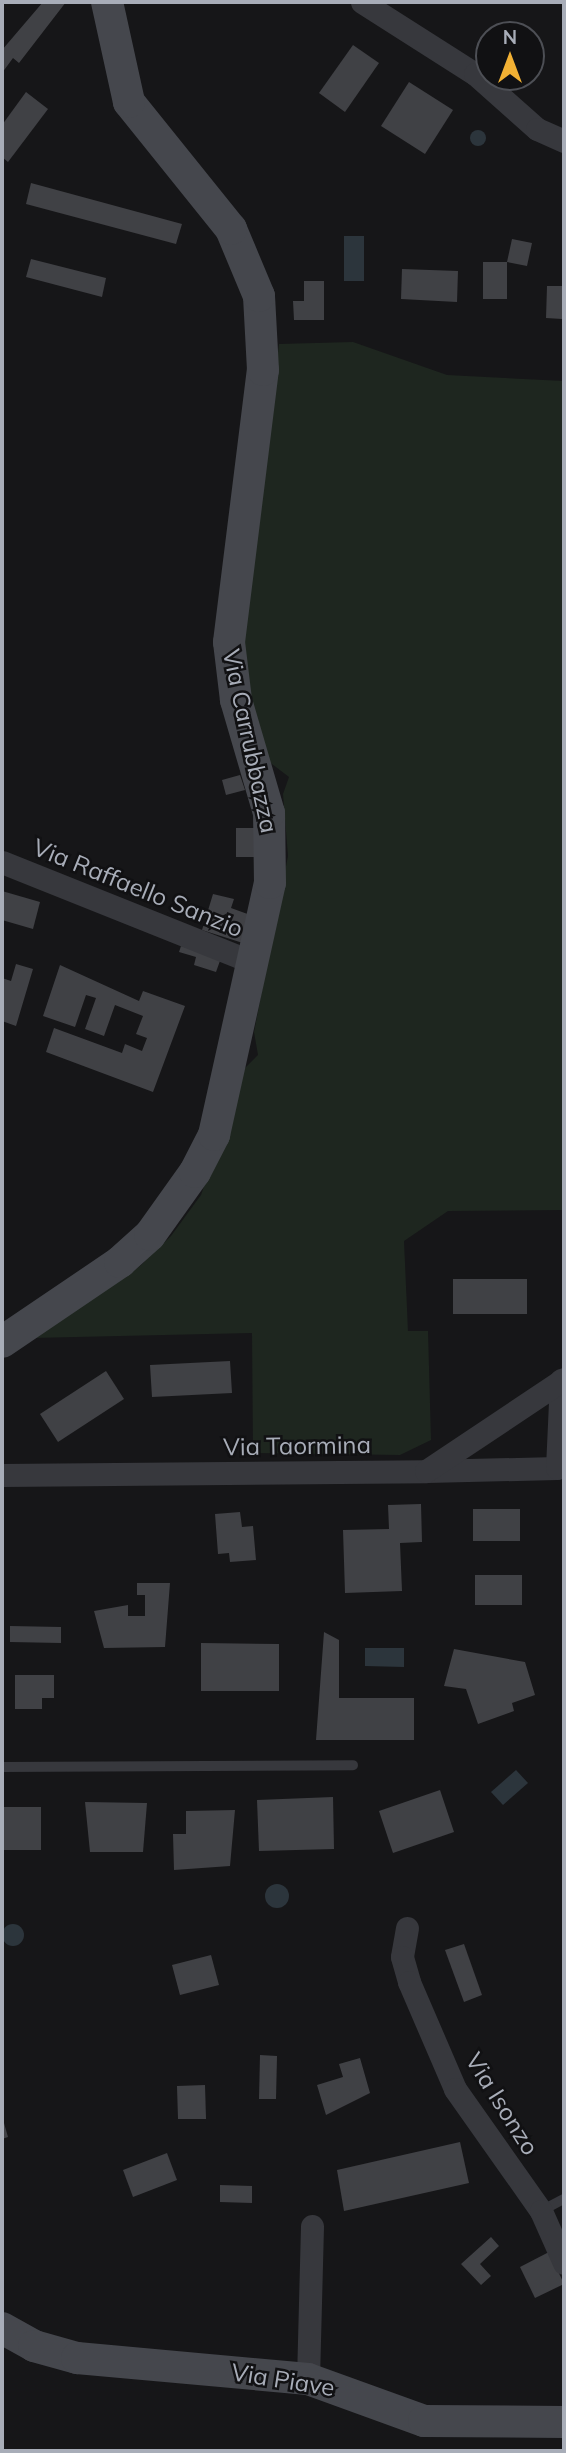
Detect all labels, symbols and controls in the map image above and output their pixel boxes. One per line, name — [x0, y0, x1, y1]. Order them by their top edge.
north arrow — [475, 21, 545, 91]
text: N — [503, 25, 517, 49]
street label: Via Carrubbazza — [216, 646, 284, 836]
street label: Via Raffaello Sanzio — [29, 833, 247, 943]
street label: Via Taormina — [223, 1430, 371, 1462]
street label: Via Isonzo — [459, 2048, 545, 2160]
street label: Via Piave — [229, 2358, 337, 2402]

